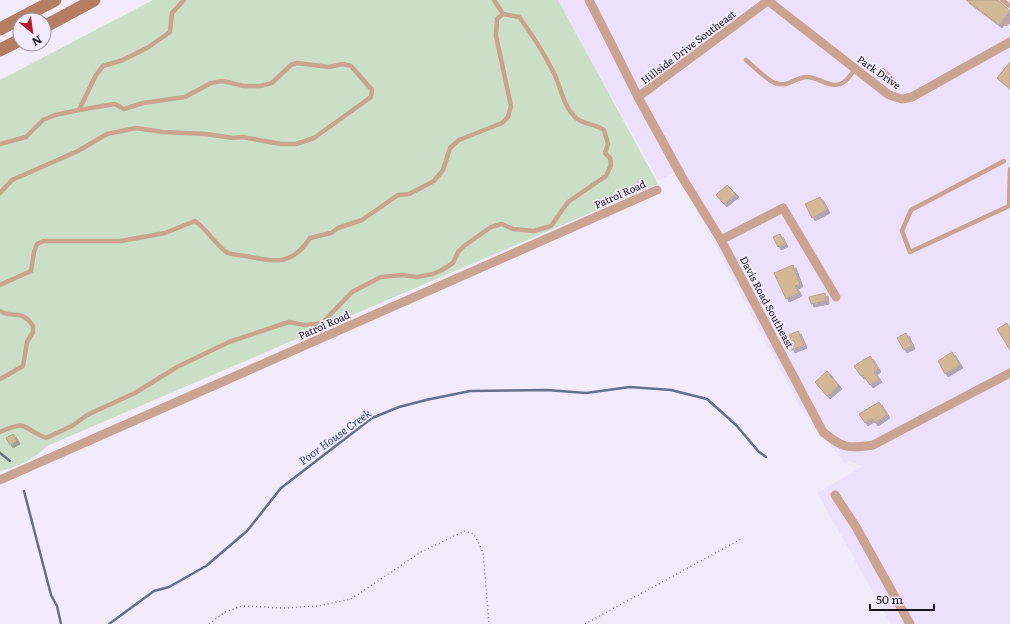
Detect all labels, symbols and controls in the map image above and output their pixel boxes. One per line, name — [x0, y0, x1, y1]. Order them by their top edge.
street label: Hillside Drive Southeast — [637, 6, 738, 87]
north arrow — [12, 12, 52, 52]
text: N — [29, 32, 45, 51]
street label: Park Drive — [854, 51, 904, 92]
street label: Patrol Road — [592, 176, 648, 212]
street label: Davis Road Southeast — [737, 253, 798, 350]
street label: Patrol Road — [296, 307, 352, 343]
water label: Poor House Creek — [295, 405, 374, 468]
scale bar — [870, 586, 934, 612]
text: 50 m — [876, 590, 903, 608]

